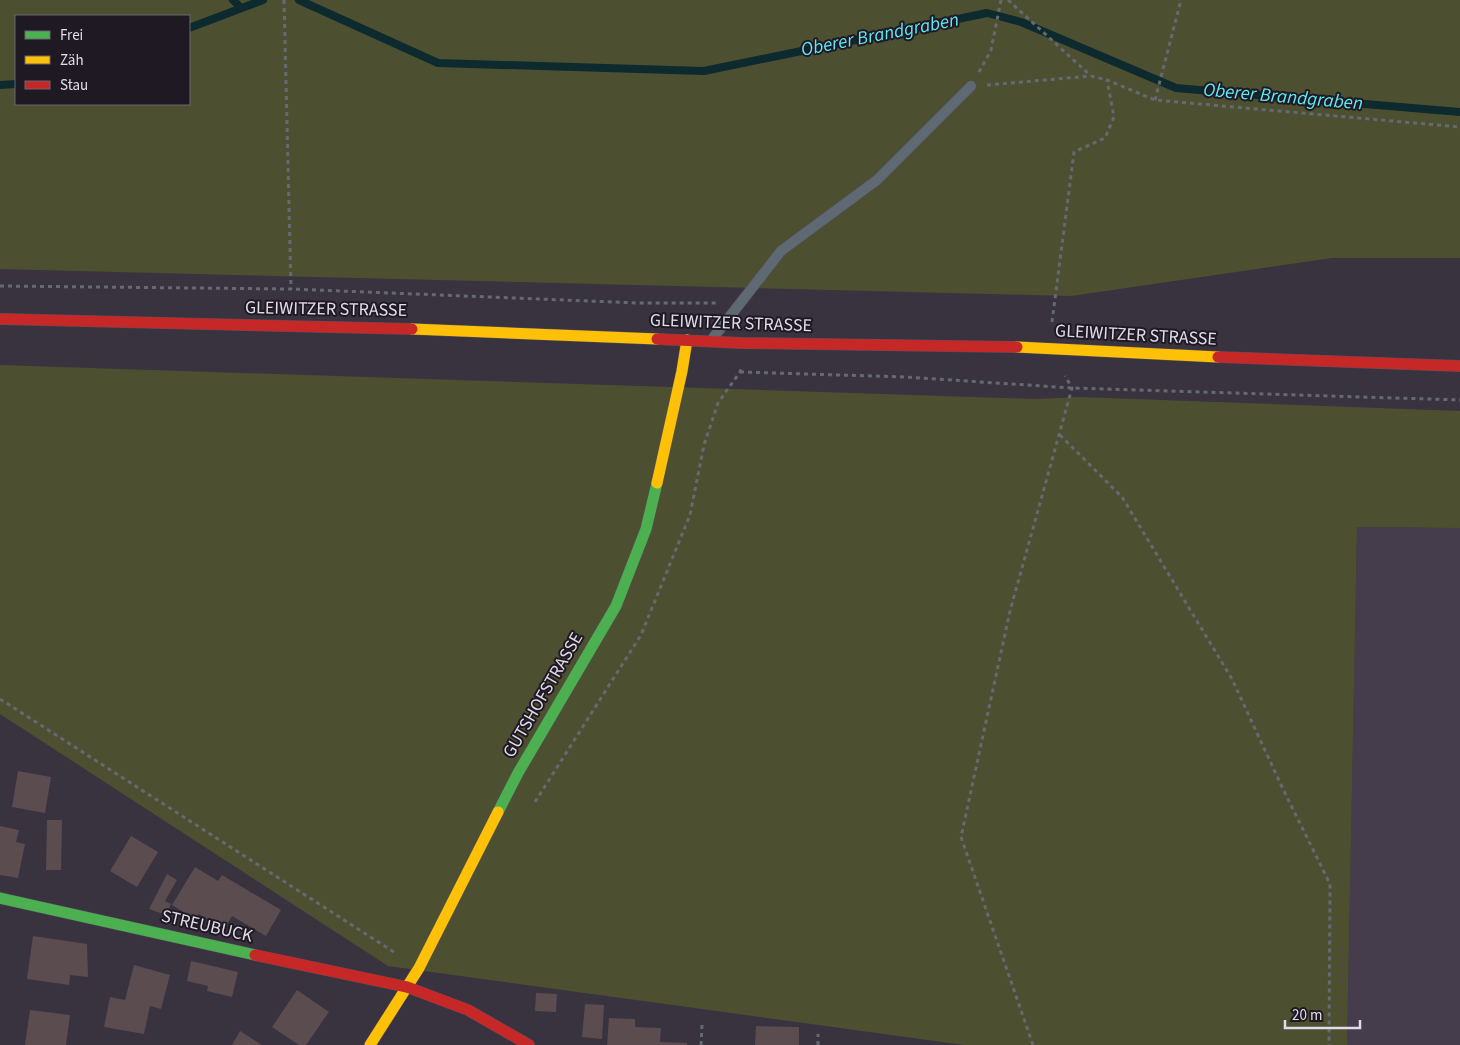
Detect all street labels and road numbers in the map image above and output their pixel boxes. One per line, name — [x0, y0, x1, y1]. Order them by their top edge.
street label: GLEIWITZER STRASSE — [245, 295, 407, 323]
street label: GLEIWITZER STRASSE — [650, 308, 812, 338]
street label: GLEIWITZER STRASSE — [1054, 318, 1218, 352]
street label: GUTSHOFSTRASSE — [497, 628, 589, 762]
street label: STREUBUCK — [159, 903, 256, 949]

